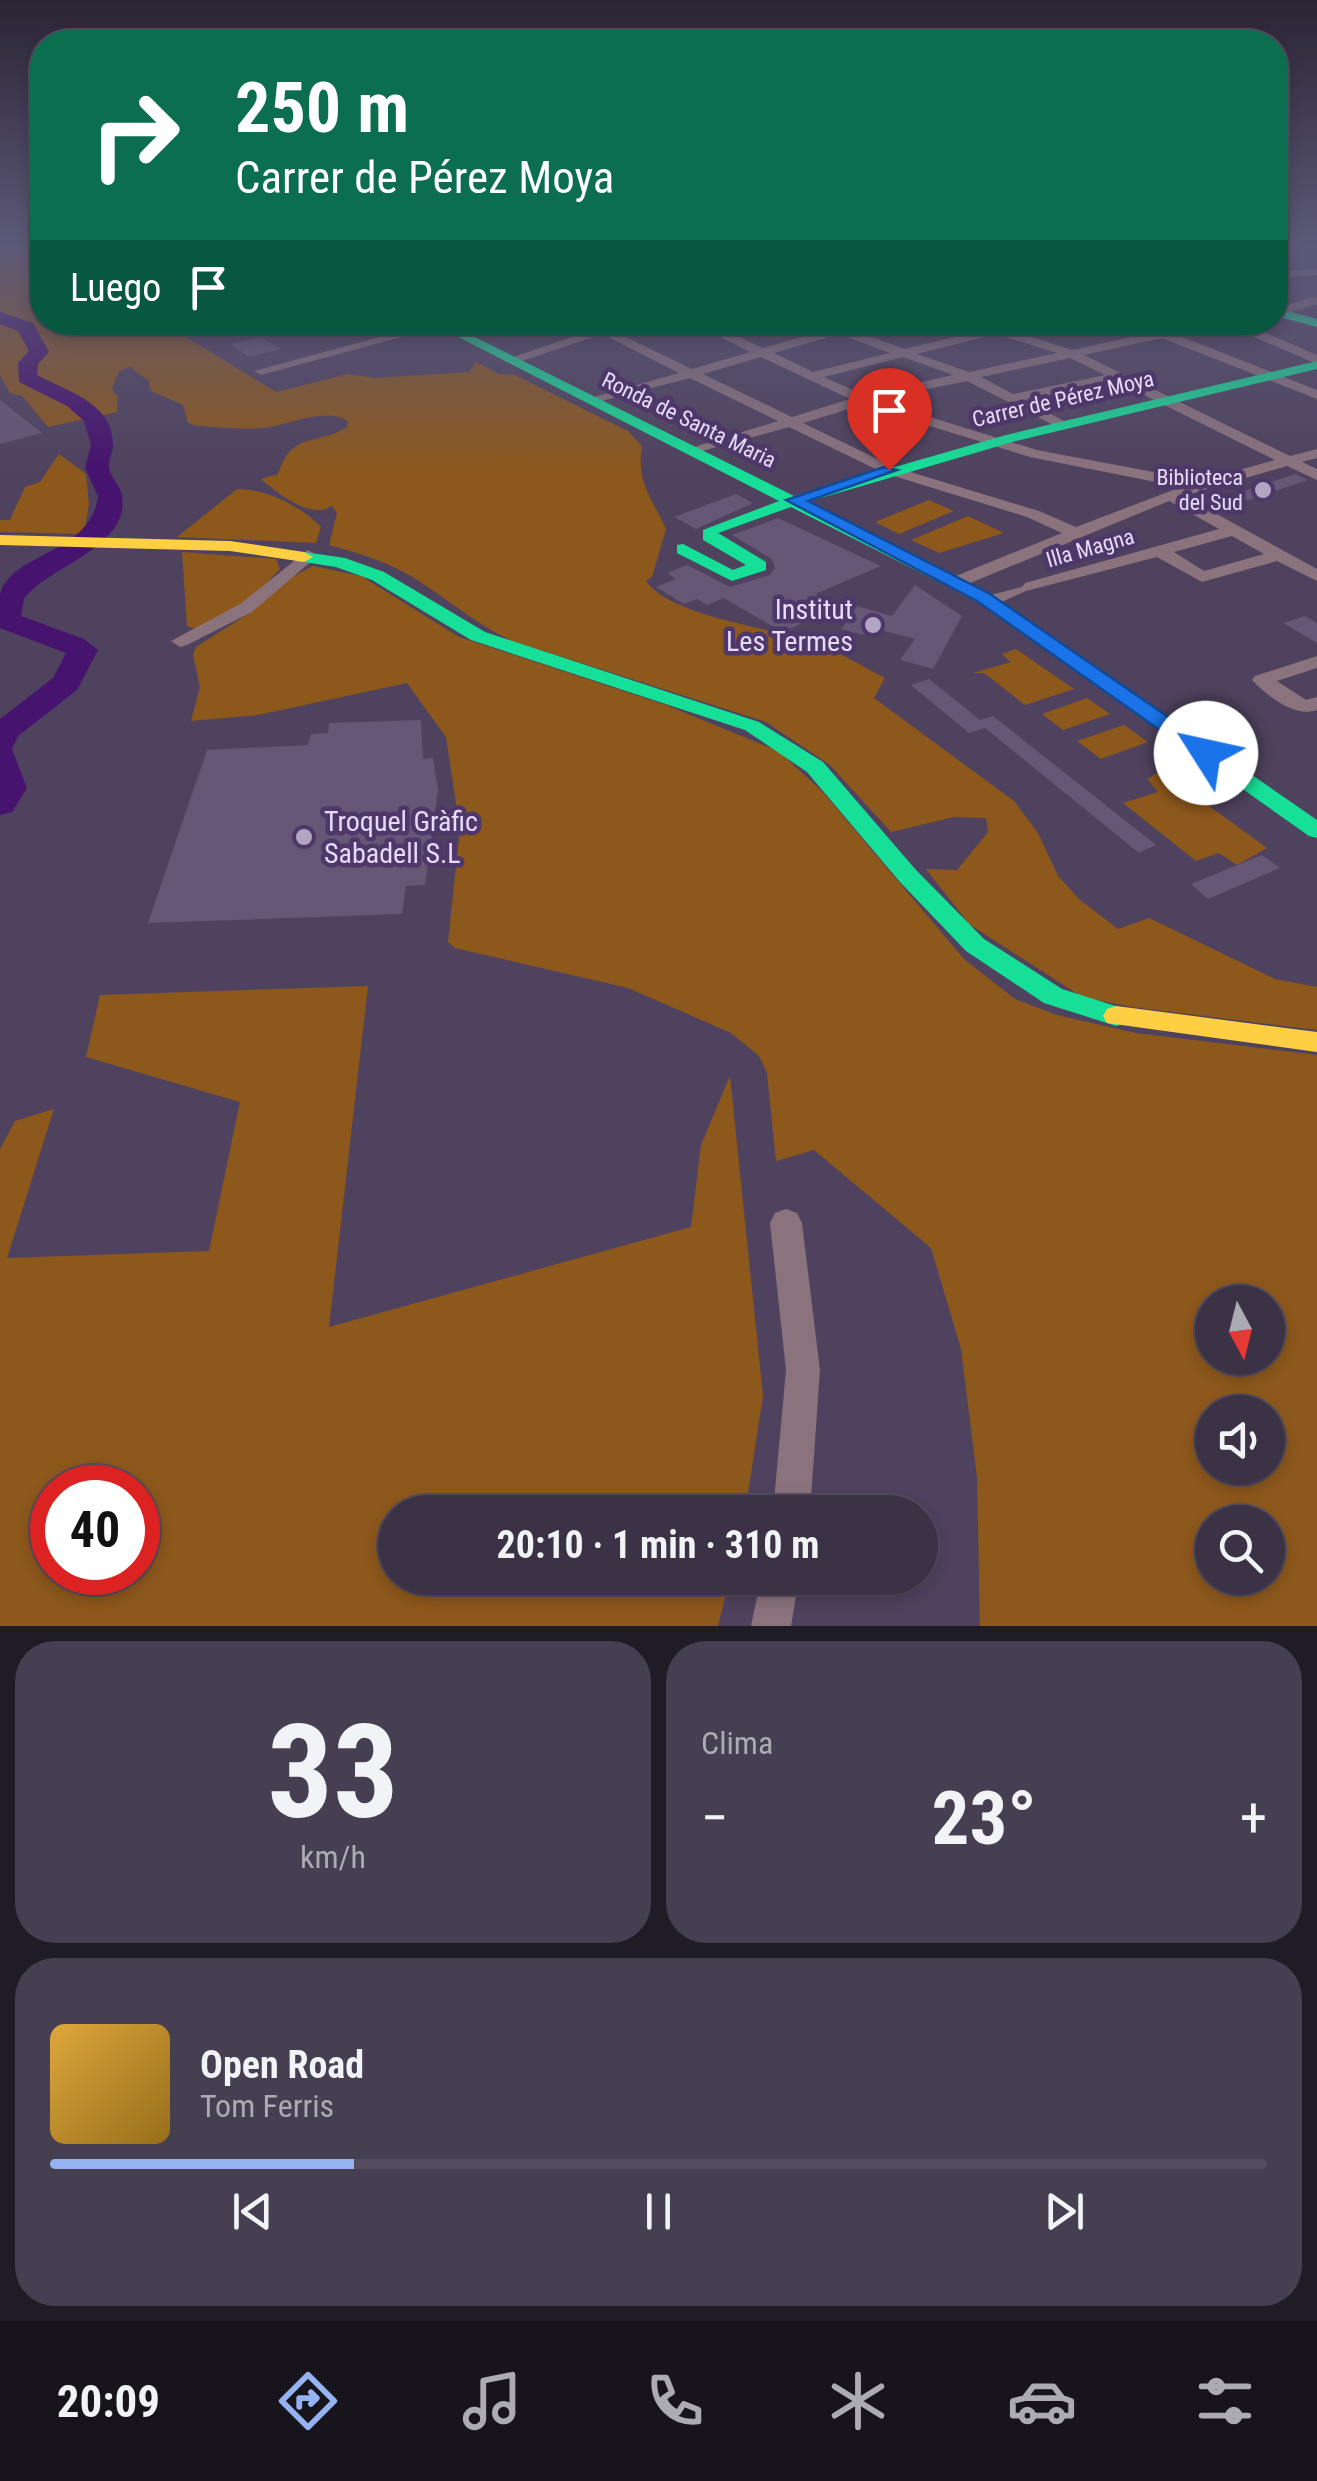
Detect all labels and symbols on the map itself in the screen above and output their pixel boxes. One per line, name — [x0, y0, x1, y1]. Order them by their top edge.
street label: Carrer de Pérez Moya — [970, 366, 1156, 432]
street label: Ronda de Santa Maria — [598, 367, 780, 473]
pin — [847, 368, 932, 471]
place label: Biblioteca del Sud — [1156, 465, 1243, 515]
marker: Biblioteca del Sud — [1252, 479, 1274, 501]
street label: Illa Magna — [1043, 524, 1137, 572]
place label: Institut Les Termes — [726, 593, 853, 658]
marker: Institut Les Termes — [862, 614, 884, 636]
position arrow — [1154, 701, 1258, 805]
place label: Troquel Gràfic Sabadell S.L — [324, 805, 478, 870]
marker: Troquel Gràfic Sabadell S.L — [293, 826, 315, 848]
north arrow — [1195, 1285, 1285, 1375]
speed limit sign: 40 — [30, 1465, 160, 1595]

